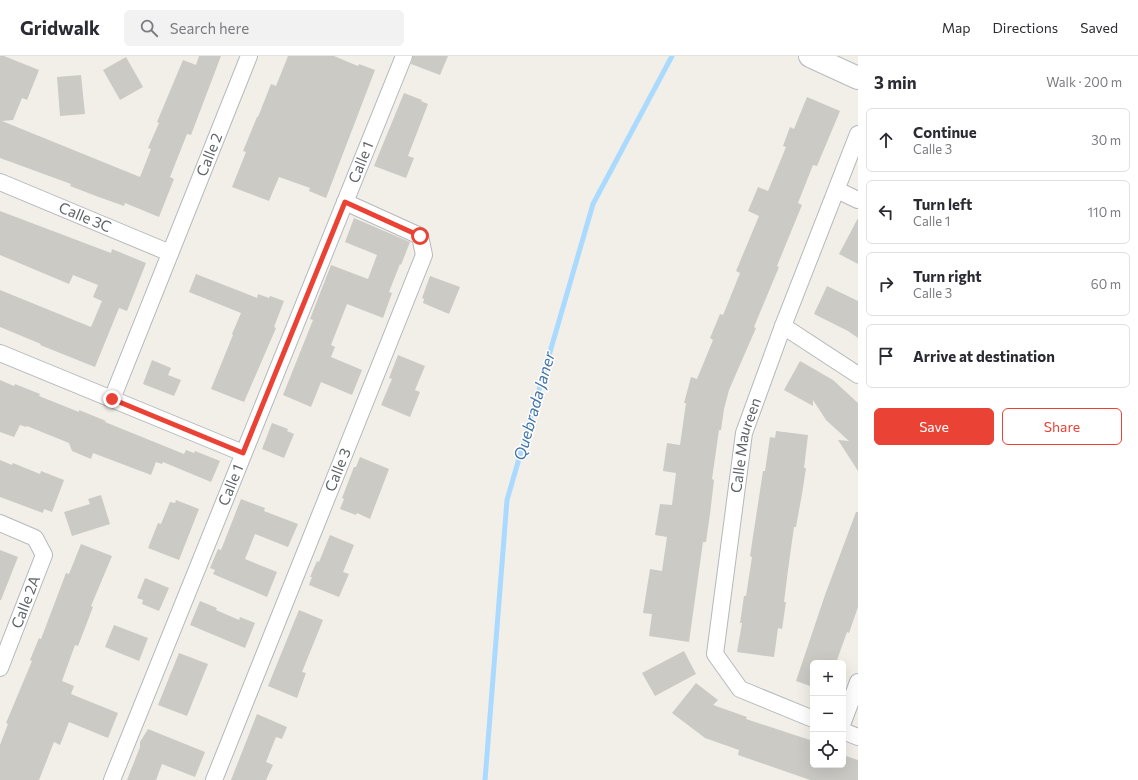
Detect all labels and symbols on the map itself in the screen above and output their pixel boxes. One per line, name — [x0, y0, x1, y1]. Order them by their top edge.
street label: Calle 2 — [192, 130, 225, 179]
street label: Calle 1 — [344, 139, 377, 185]
street label: Calle 3C — [56, 198, 114, 236]
route start — [411, 227, 429, 245]
water label: Quebrada Janer — [509, 349, 558, 462]
route end — [103, 390, 121, 408]
street label: Calle Maureen — [726, 395, 764, 494]
street label: Calle 3 — [320, 445, 354, 494]
street label: Calle 1 — [214, 461, 246, 508]
street label: Calle 2A — [7, 573, 43, 631]

